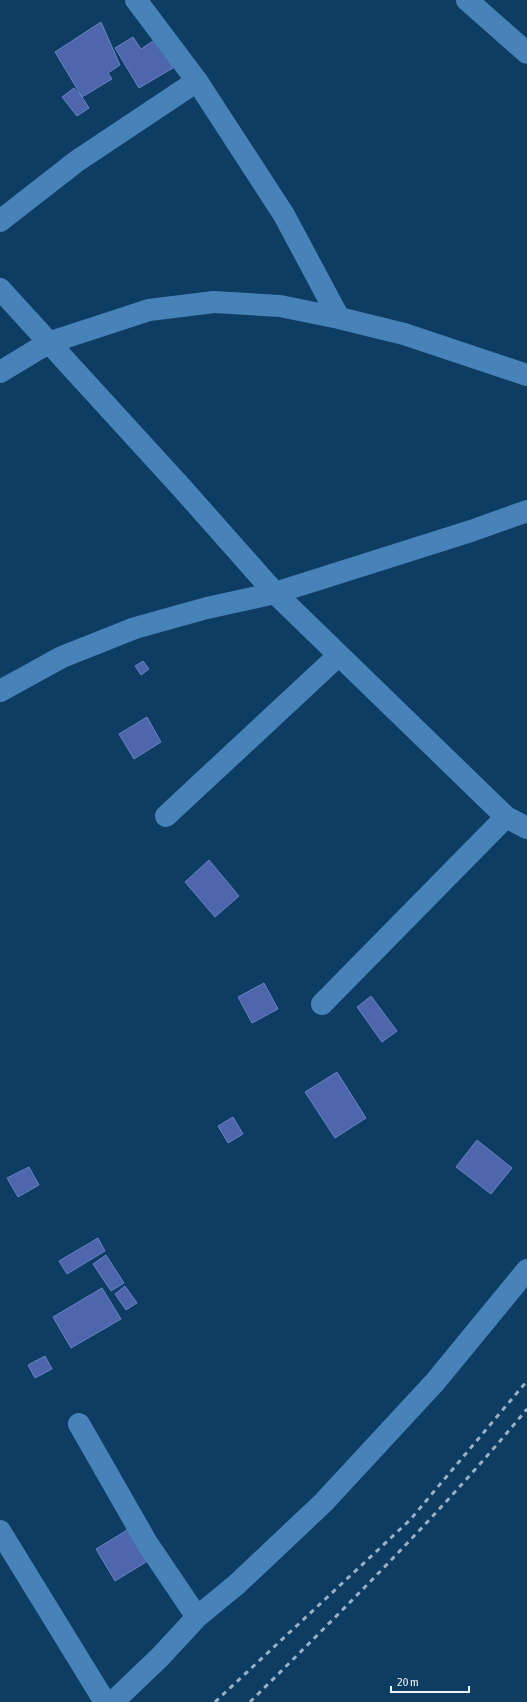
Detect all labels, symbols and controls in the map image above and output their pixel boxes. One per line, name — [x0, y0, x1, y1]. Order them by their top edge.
scale bar — [391, 1668, 469, 1694]
text: 20 m — [397, 1675, 419, 1689]

